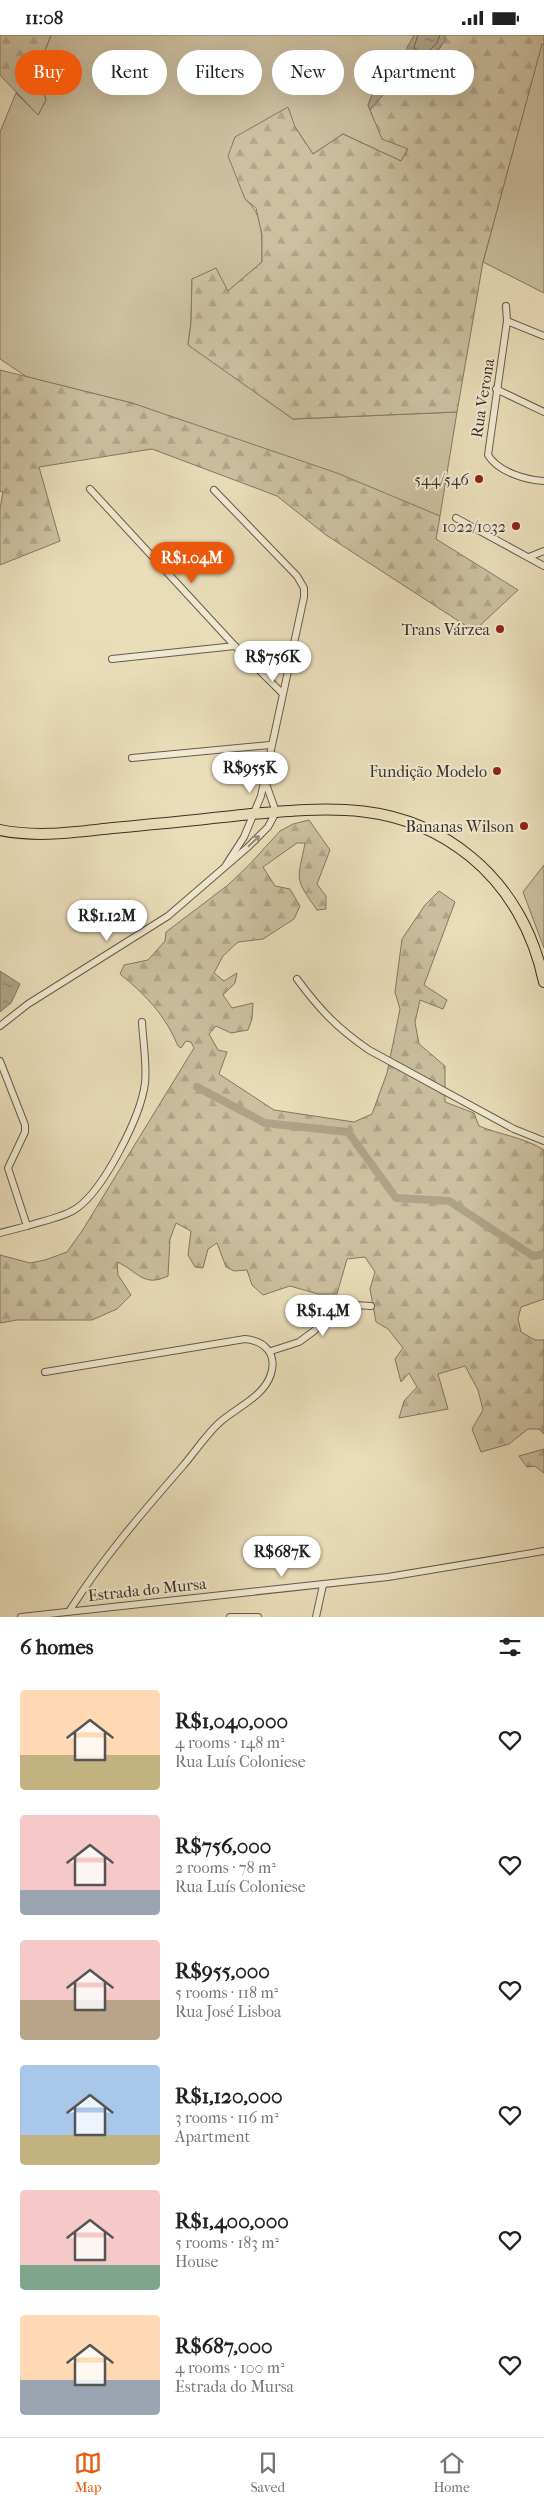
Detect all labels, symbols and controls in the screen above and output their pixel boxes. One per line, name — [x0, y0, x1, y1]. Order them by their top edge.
text: 11:08 — [25, 7, 63, 29]
chip: Buy — [15, 50, 82, 95]
chip: Rent — [92, 50, 167, 95]
chip: Filters — [177, 50, 262, 95]
chip: New — [272, 50, 344, 95]
chip: Apartment — [354, 50, 474, 95]
street label: Rua Verona — [467, 356, 498, 439]
place label: 544/546 — [414, 470, 469, 489]
marker: 544/546 — [473, 473, 485, 485]
place label: 1022/1032 — [442, 517, 506, 536]
marker: 1022/1032 — [510, 520, 522, 532]
pin: R$1.04M — [146, 541, 238, 584]
text: R$1.04M — [161, 548, 223, 567]
place label: Trans Várzea — [401, 620, 491, 639]
marker: Trans Várzea — [494, 623, 506, 635]
pin: R$756K — [232, 641, 314, 683]
text: R$756K — [245, 647, 301, 666]
pin: R$955K — [209, 751, 291, 794]
text: R$955K — [223, 758, 277, 777]
place label: Fundição Modelo — [369, 762, 487, 781]
marker: Fundição Modelo — [491, 765, 503, 777]
place label: Bananas Wilson — [406, 817, 515, 836]
marker: Bananas Wilson — [518, 820, 530, 832]
one-way arrow — [248, 835, 261, 847]
pin: R$1.12M — [61, 899, 153, 942]
text: R$1.12M — [78, 906, 136, 925]
pin: R$1.4M — [282, 1295, 364, 1337]
text: R$1.4M — [296, 1301, 350, 1320]
pin: R$687K — [241, 1535, 323, 1578]
text: R$687K — [254, 1542, 310, 1561]
street label: Estrada do Mursa — [87, 1574, 208, 1605]
icon: filters — [496, 1633, 524, 1661]
text: 6 homes — [20, 1635, 94, 1659]
text: R$1,040,000 — [175, 1709, 288, 1733]
icon: home — [60, 1710, 120, 1770]
icon: heart — [496, 1726, 524, 1754]
text: 4 rooms · 148 m² — [175, 1733, 284, 1752]
text: Rua Luís Coloniese — [175, 1752, 306, 1771]
text: R$756,000 — [175, 1834, 271, 1858]
icon: home — [60, 1835, 120, 1895]
icon: heart — [496, 1851, 524, 1879]
text: 2 rooms · 78 m² — [175, 1858, 276, 1877]
text: Rua Luís Coloniese — [175, 1877, 306, 1896]
text: R$955,000 — [175, 1959, 270, 1983]
icon: home — [60, 1960, 120, 2020]
icon: heart — [496, 1976, 524, 2004]
text: 5 rooms · 118 m² — [175, 1983, 278, 2002]
text: Rua José Lisboa — [175, 2002, 281, 2021]
text: R$1,120,000 — [175, 2084, 283, 2108]
icon: home — [60, 2085, 120, 2145]
icon: heart — [496, 2101, 524, 2129]
text: 3 rooms · 116 m² — [175, 2108, 278, 2127]
text: Apartment — [175, 2127, 250, 2146]
text: R$1,400,000 — [175, 2209, 289, 2233]
icon: home — [60, 2210, 120, 2270]
icon: heart — [496, 2226, 524, 2254]
text: 5 rooms · 183 m² — [175, 2233, 279, 2252]
text: House — [175, 2252, 218, 2271]
text: R$687,000 — [175, 2334, 273, 2358]
icon: home — [60, 2335, 120, 2395]
icon: heart — [496, 2351, 524, 2379]
text: 4 rooms · 100 m² — [175, 2358, 285, 2377]
text: Estrada do Mursa — [175, 2377, 294, 2396]
tab: Map — [74, 2449, 102, 2496]
tab: Saved — [250, 2449, 285, 2496]
tab: Home — [433, 2449, 470, 2496]

